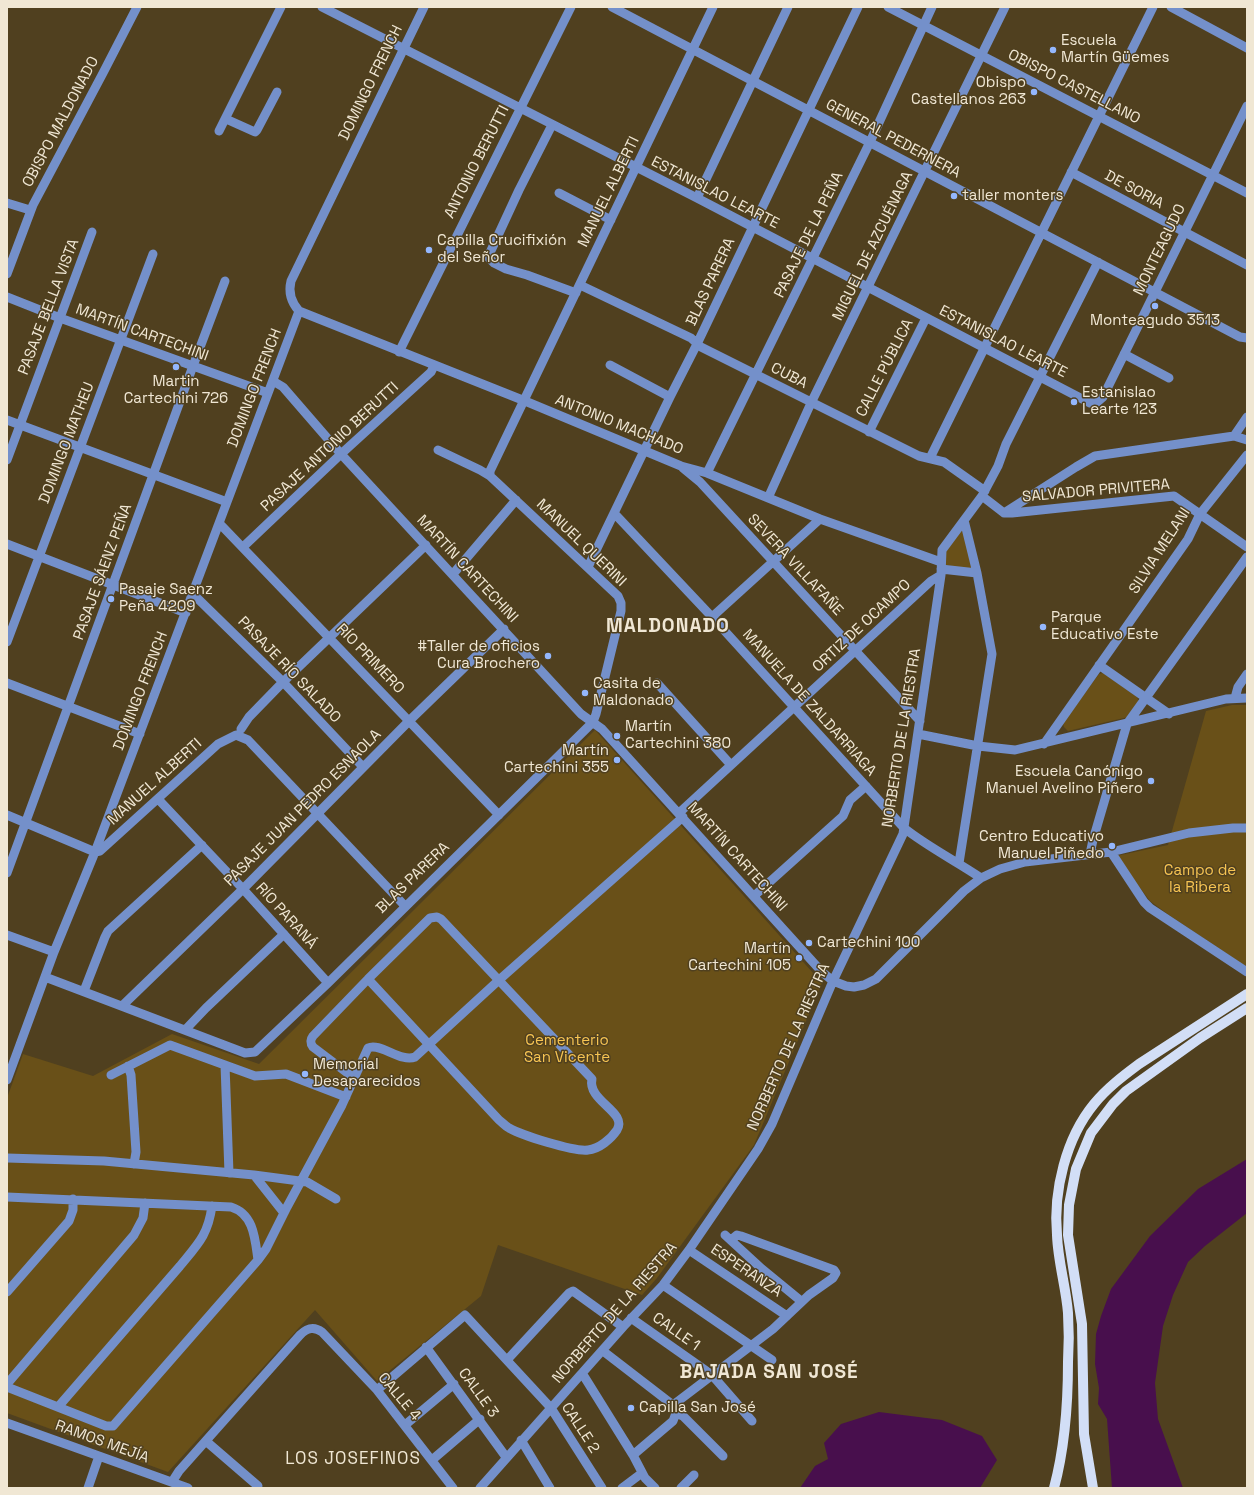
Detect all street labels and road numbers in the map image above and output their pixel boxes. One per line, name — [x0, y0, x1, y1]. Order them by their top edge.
street label: DOMINGO FRENCH — [335, 23, 407, 143]
street label: OBISPO CASTELLANO — [1005, 46, 1143, 128]
street label: OBISPO MALDONADO — [19, 54, 103, 190]
street label: GENERAL PEDERNERA — [822, 96, 964, 182]
street label: ANTONIO BERUTTI — [441, 102, 513, 222]
street label: MANUEL ALBERTI — [574, 134, 644, 250]
street label: ESTANISLAO LEARTE — [648, 153, 782, 233]
street label: DE SORIA — [1101, 167, 1167, 213]
street label: MIGUEL DE AZCUÉNAGA — [829, 168, 917, 324]
street label: PASAJE DE LA PEÑA — [771, 169, 847, 301]
street label: MONTEAGUDO — [1130, 201, 1190, 299]
street label: BLAS PARERA — [683, 235, 739, 329]
street label: PASAJE BELLA VISTA — [15, 236, 83, 378]
street label: MARTÍN CARTECHINI — [73, 301, 211, 365]
street label: ESTANISLAO LEARTE — [936, 302, 1070, 382]
street label: CALLE PÚBLICA — [853, 316, 917, 420]
street label: DOMINGO FRENCH — [224, 326, 286, 450]
street label: CUBA — [768, 359, 810, 393]
street label: PASAJE ANTONIO BERUTTI — [257, 378, 403, 516]
street label: DOMINGO MATHEU — [36, 380, 98, 506]
street label: ANTONIO MACHADO — [552, 391, 686, 459]
street label: SALVADOR PRIVITERA — [1021, 476, 1171, 506]
street label: MANUEL QUERINI — [532, 496, 630, 590]
street label: PASAJE SÁENZ PEÑA — [70, 501, 136, 643]
street label: SILVIA MELANI — [1126, 505, 1194, 597]
street label: SEVERA VILLAFAÑE — [743, 511, 847, 619]
street label: MARTÍN CARTECHINI — [413, 512, 521, 626]
street label: ORTIZ DE OCAMPO — [809, 576, 915, 676]
street label: PASAJE RÍO SALADO — [234, 613, 344, 727]
street label: RÍO PRIMERO — [332, 620, 408, 698]
street label: MANUELA DE ZALDARRIAGA — [738, 626, 880, 780]
street label: DOMINGO FRENCH — [110, 629, 172, 753]
street label: NORBERTO DE LA RIESTRA — [879, 647, 925, 829]
street label: PASAJE JUAN PEDRO ESNAOLA — [221, 726, 385, 890]
street label: MANUEL ALBERTI — [104, 735, 206, 829]
street label: MARTÍN CARTECHINI — [683, 799, 791, 915]
street label: BLAS PARERA — [373, 839, 453, 917]
street label: RÍO PARANÁ — [252, 879, 320, 953]
street label: NORBERTO DE LA RIESTRA — [744, 961, 834, 1133]
street label: NORBERTO DE LA RIESTRA — [549, 1239, 681, 1387]
street label: ESPERANZA — [707, 1241, 785, 1301]
street label: CALLE 1 — [649, 1309, 703, 1355]
street label: CALLE 3 — [454, 1365, 502, 1421]
street label: CALLE 4 — [374, 1369, 424, 1425]
street label: CALLE 2 — [557, 1399, 603, 1457]
street label: RAMOS MEJÍA — [53, 1417, 151, 1467]

